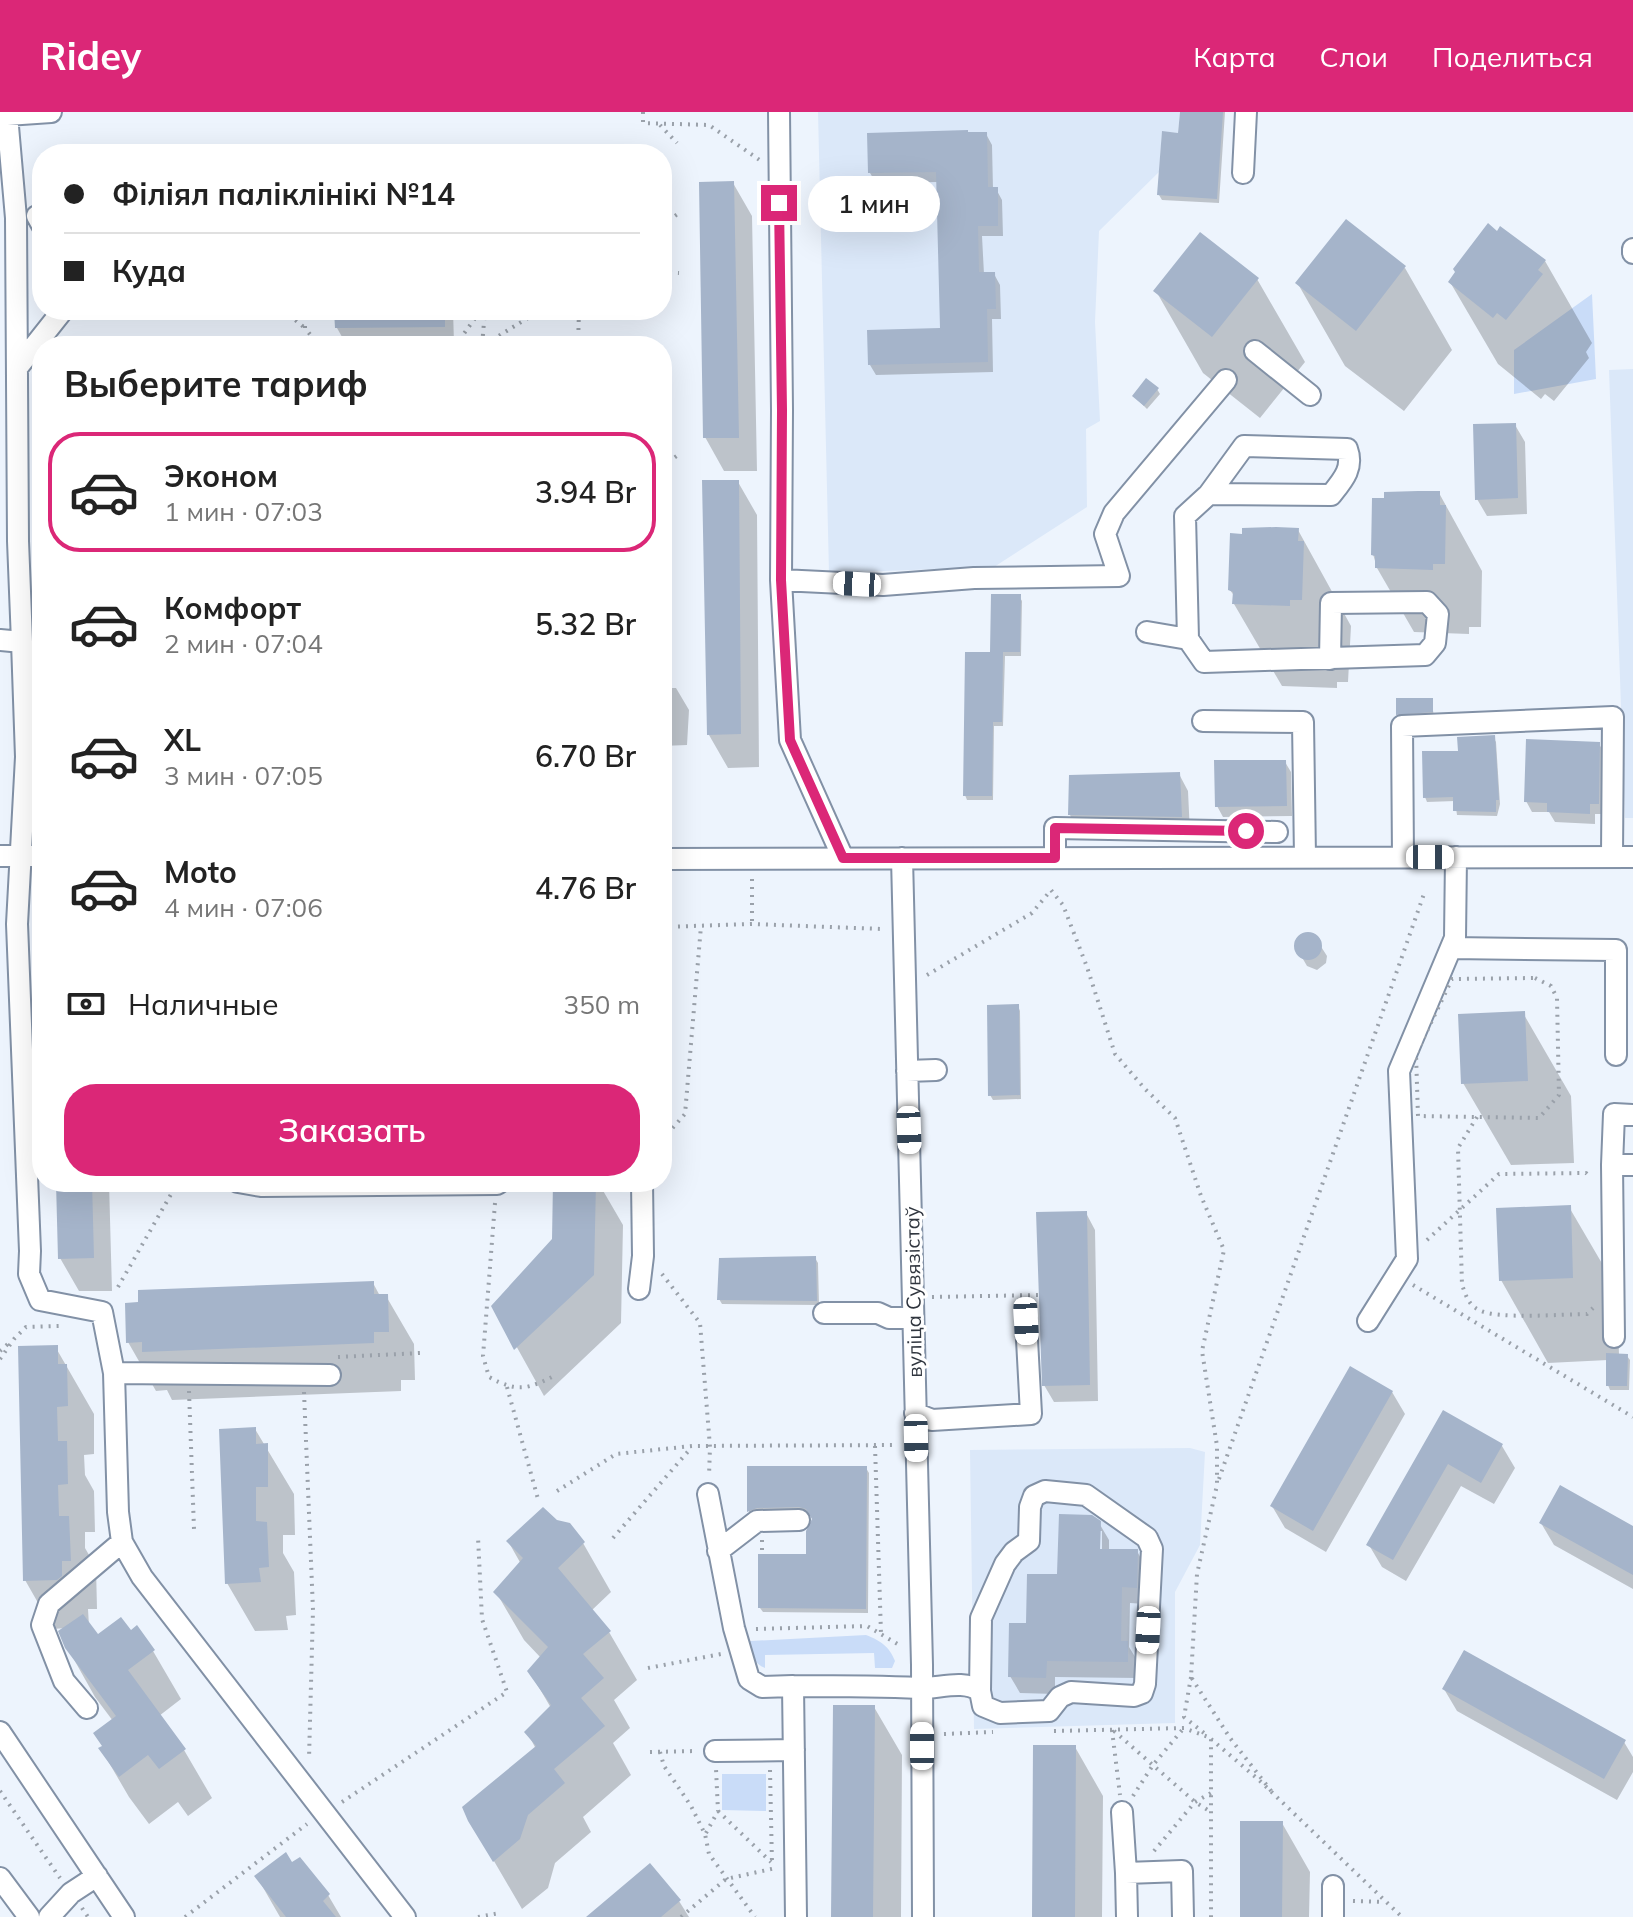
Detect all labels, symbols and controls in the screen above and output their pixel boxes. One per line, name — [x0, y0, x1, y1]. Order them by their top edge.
text: Ridey — [40, 32, 141, 80]
text: Карта — [1193, 39, 1276, 74]
text: Слои — [1320, 39, 1388, 74]
text: Поделиться — [1432, 39, 1593, 74]
text: Філіял паліклінікі №14 — [112, 175, 455, 213]
callout: 1 мин — [807, 175, 939, 231]
route end — [761, 185, 797, 221]
text: 1 мин — [838, 187, 910, 220]
text: Куда — [112, 252, 186, 290]
text: Выберите тариф — [64, 361, 368, 406]
icon: car — [68, 456, 140, 528]
text: Эконом — [164, 457, 278, 495]
text: 3.94 Br — [535, 473, 636, 511]
text: 1 мин · 07:03 — [164, 495, 323, 528]
car — [832, 571, 882, 597]
icon: car — [68, 588, 140, 660]
text: Комфорт — [164, 589, 301, 627]
text: 5.32 Br — [535, 605, 636, 643]
text: 2 мин · 07:04 — [164, 627, 323, 660]
icon: car — [68, 720, 140, 792]
text: XL — [164, 721, 201, 759]
text: 6.70 Br — [535, 737, 636, 775]
text: 3 мин · 07:05 — [164, 759, 323, 792]
route start — [1228, 813, 1264, 849]
car — [1406, 845, 1454, 869]
icon: car — [68, 852, 140, 924]
text: Moto — [164, 853, 237, 891]
text: 4.76 Br — [535, 869, 636, 907]
text: 4 мин · 07:06 — [164, 891, 323, 924]
icon: cash — [64, 982, 108, 1026]
text: Наличные — [128, 985, 279, 1023]
text: 350 m — [564, 988, 640, 1021]
button: Заказать — [64, 1084, 640, 1176]
car — [896, 1106, 922, 1154]
street label: вуліца Сувязістаў — [899, 1206, 927, 1378]
car — [1013, 1296, 1039, 1346]
car — [904, 1414, 928, 1462]
car — [1135, 1605, 1161, 1655]
car — [910, 1722, 934, 1770]

